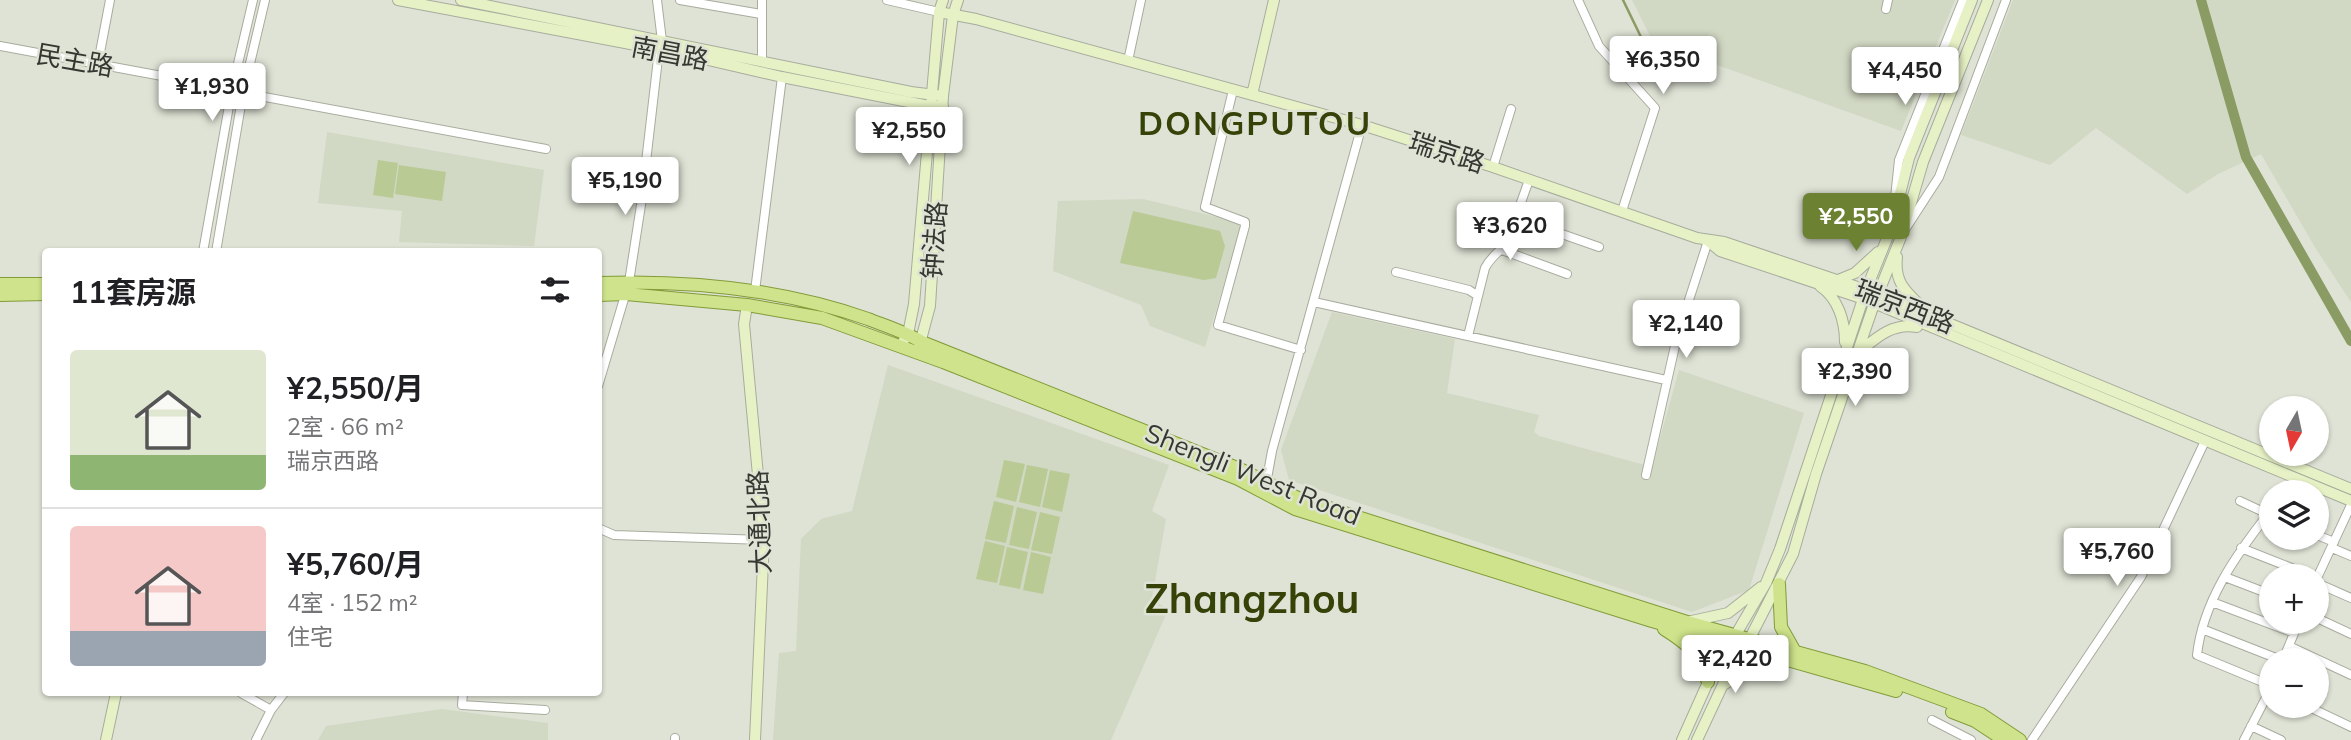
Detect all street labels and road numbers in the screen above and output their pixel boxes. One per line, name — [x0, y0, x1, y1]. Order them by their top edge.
street label: 南昌路 — [629, 29, 711, 77]
street label: 民主路 — [34, 37, 116, 83]
street label: 瑞京路 — [1405, 124, 1489, 180]
street label: 钟法路 — [915, 200, 953, 280]
street label: 瑞京西路 — [1851, 272, 1959, 340]
street label: Shengli West Road — [1140, 416, 1366, 532]
street label: 大通北路 — [741, 469, 777, 575]

